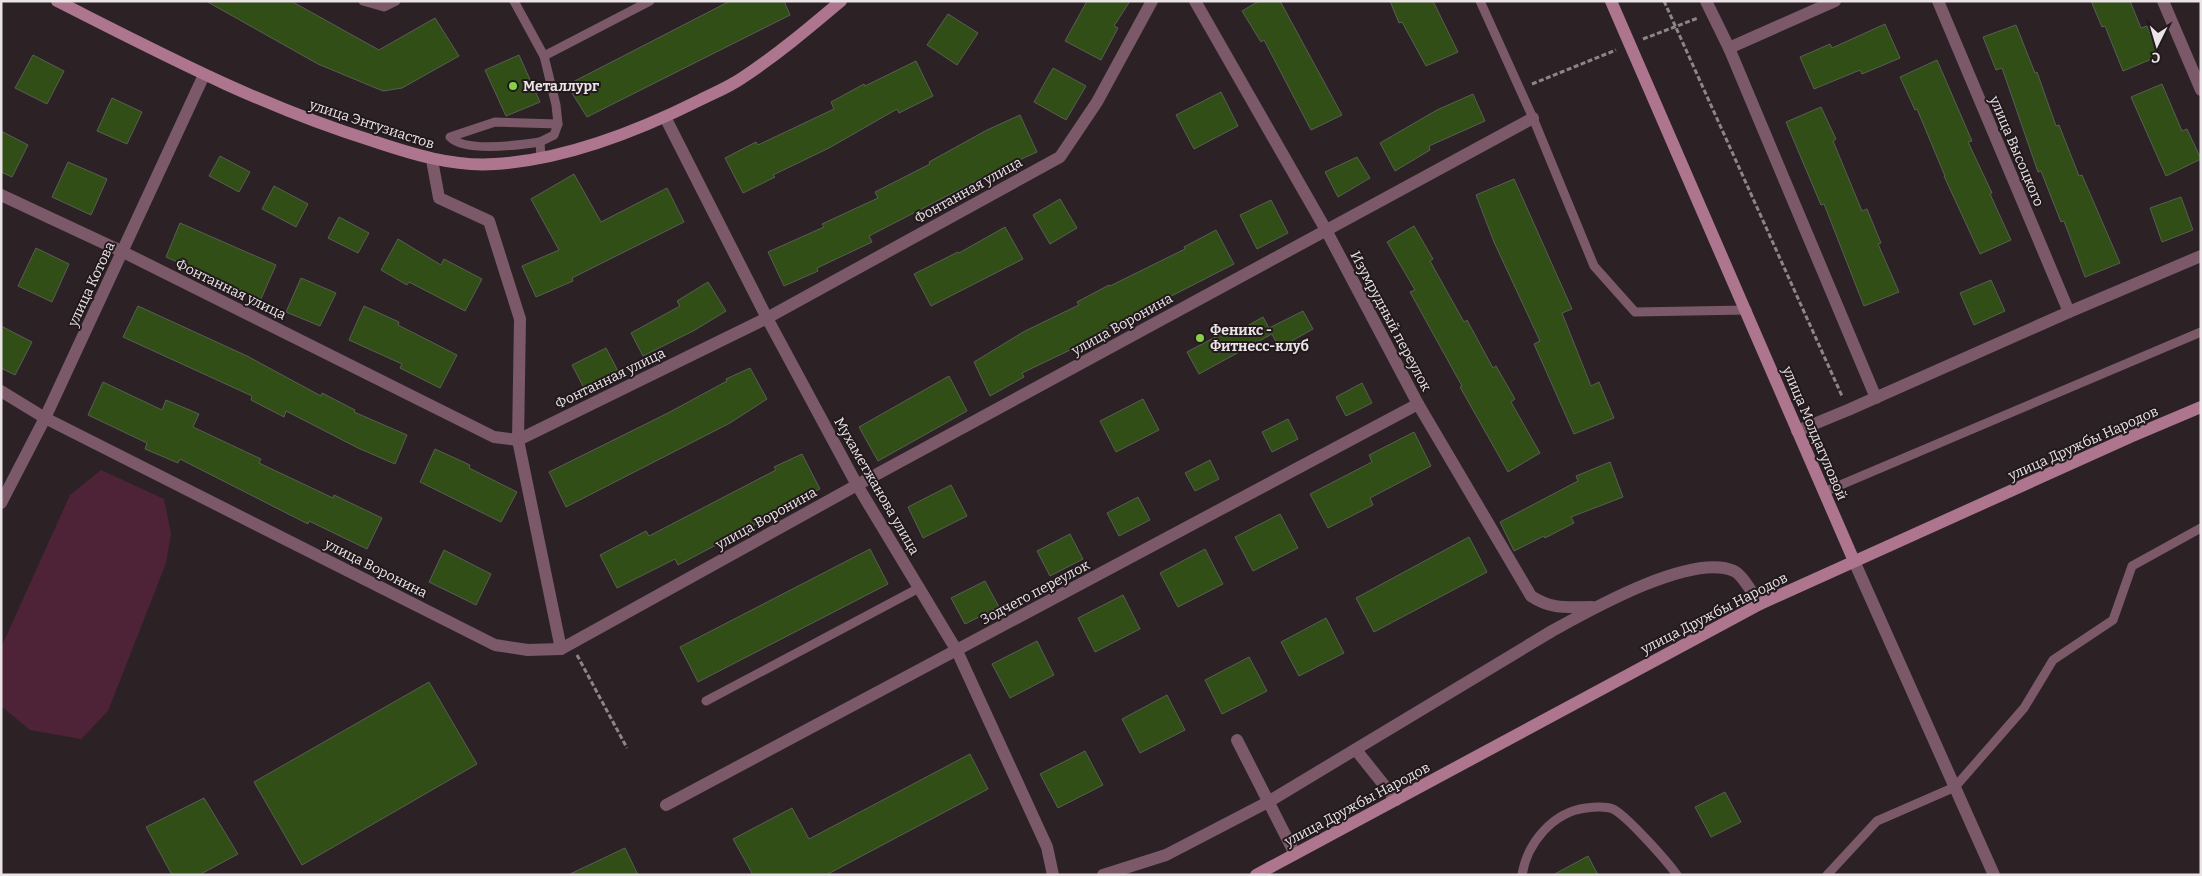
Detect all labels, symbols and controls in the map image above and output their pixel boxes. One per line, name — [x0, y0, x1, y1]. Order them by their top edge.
north arrow — [2132, 20, 2182, 70]
text: С — [2151, 49, 2161, 66]
place label: Металлург — [523, 78, 599, 95]
marker: Металлург — [507, 80, 519, 92]
street label: улица Высоцкого — [1985, 93, 2047, 209]
street label: улица Энтузиастов — [306, 96, 437, 153]
street label: Фонтанная улица — [911, 154, 1025, 227]
street label: улица Котова — [64, 239, 119, 330]
street label: Изумрудный переулок — [1346, 248, 1435, 395]
street label: Фонтанная улица — [173, 255, 289, 324]
street label: улица Воронина — [1068, 290, 1176, 360]
place label: Феникс - Фитнесс-клуб — [1210, 322, 1309, 355]
marker: Феникс - Фитнесс-клуб — [1194, 332, 1206, 344]
street label: Фонтанная улица — [552, 344, 668, 413]
street label: улица Молдагуловой — [1778, 363, 1850, 503]
street label: улица Дружбы Народов — [2005, 403, 2161, 485]
street label: Мухаметжанова улица — [830, 415, 923, 558]
street label: улица Воронина — [712, 484, 820, 554]
street label: улица Воронина — [321, 535, 430, 602]
street label: Зодчего переулок — [978, 556, 1093, 628]
street label: улица Дружбы Народов — [1637, 569, 1790, 658]
street label: улица Дружбы Народов — [1281, 759, 1433, 850]

